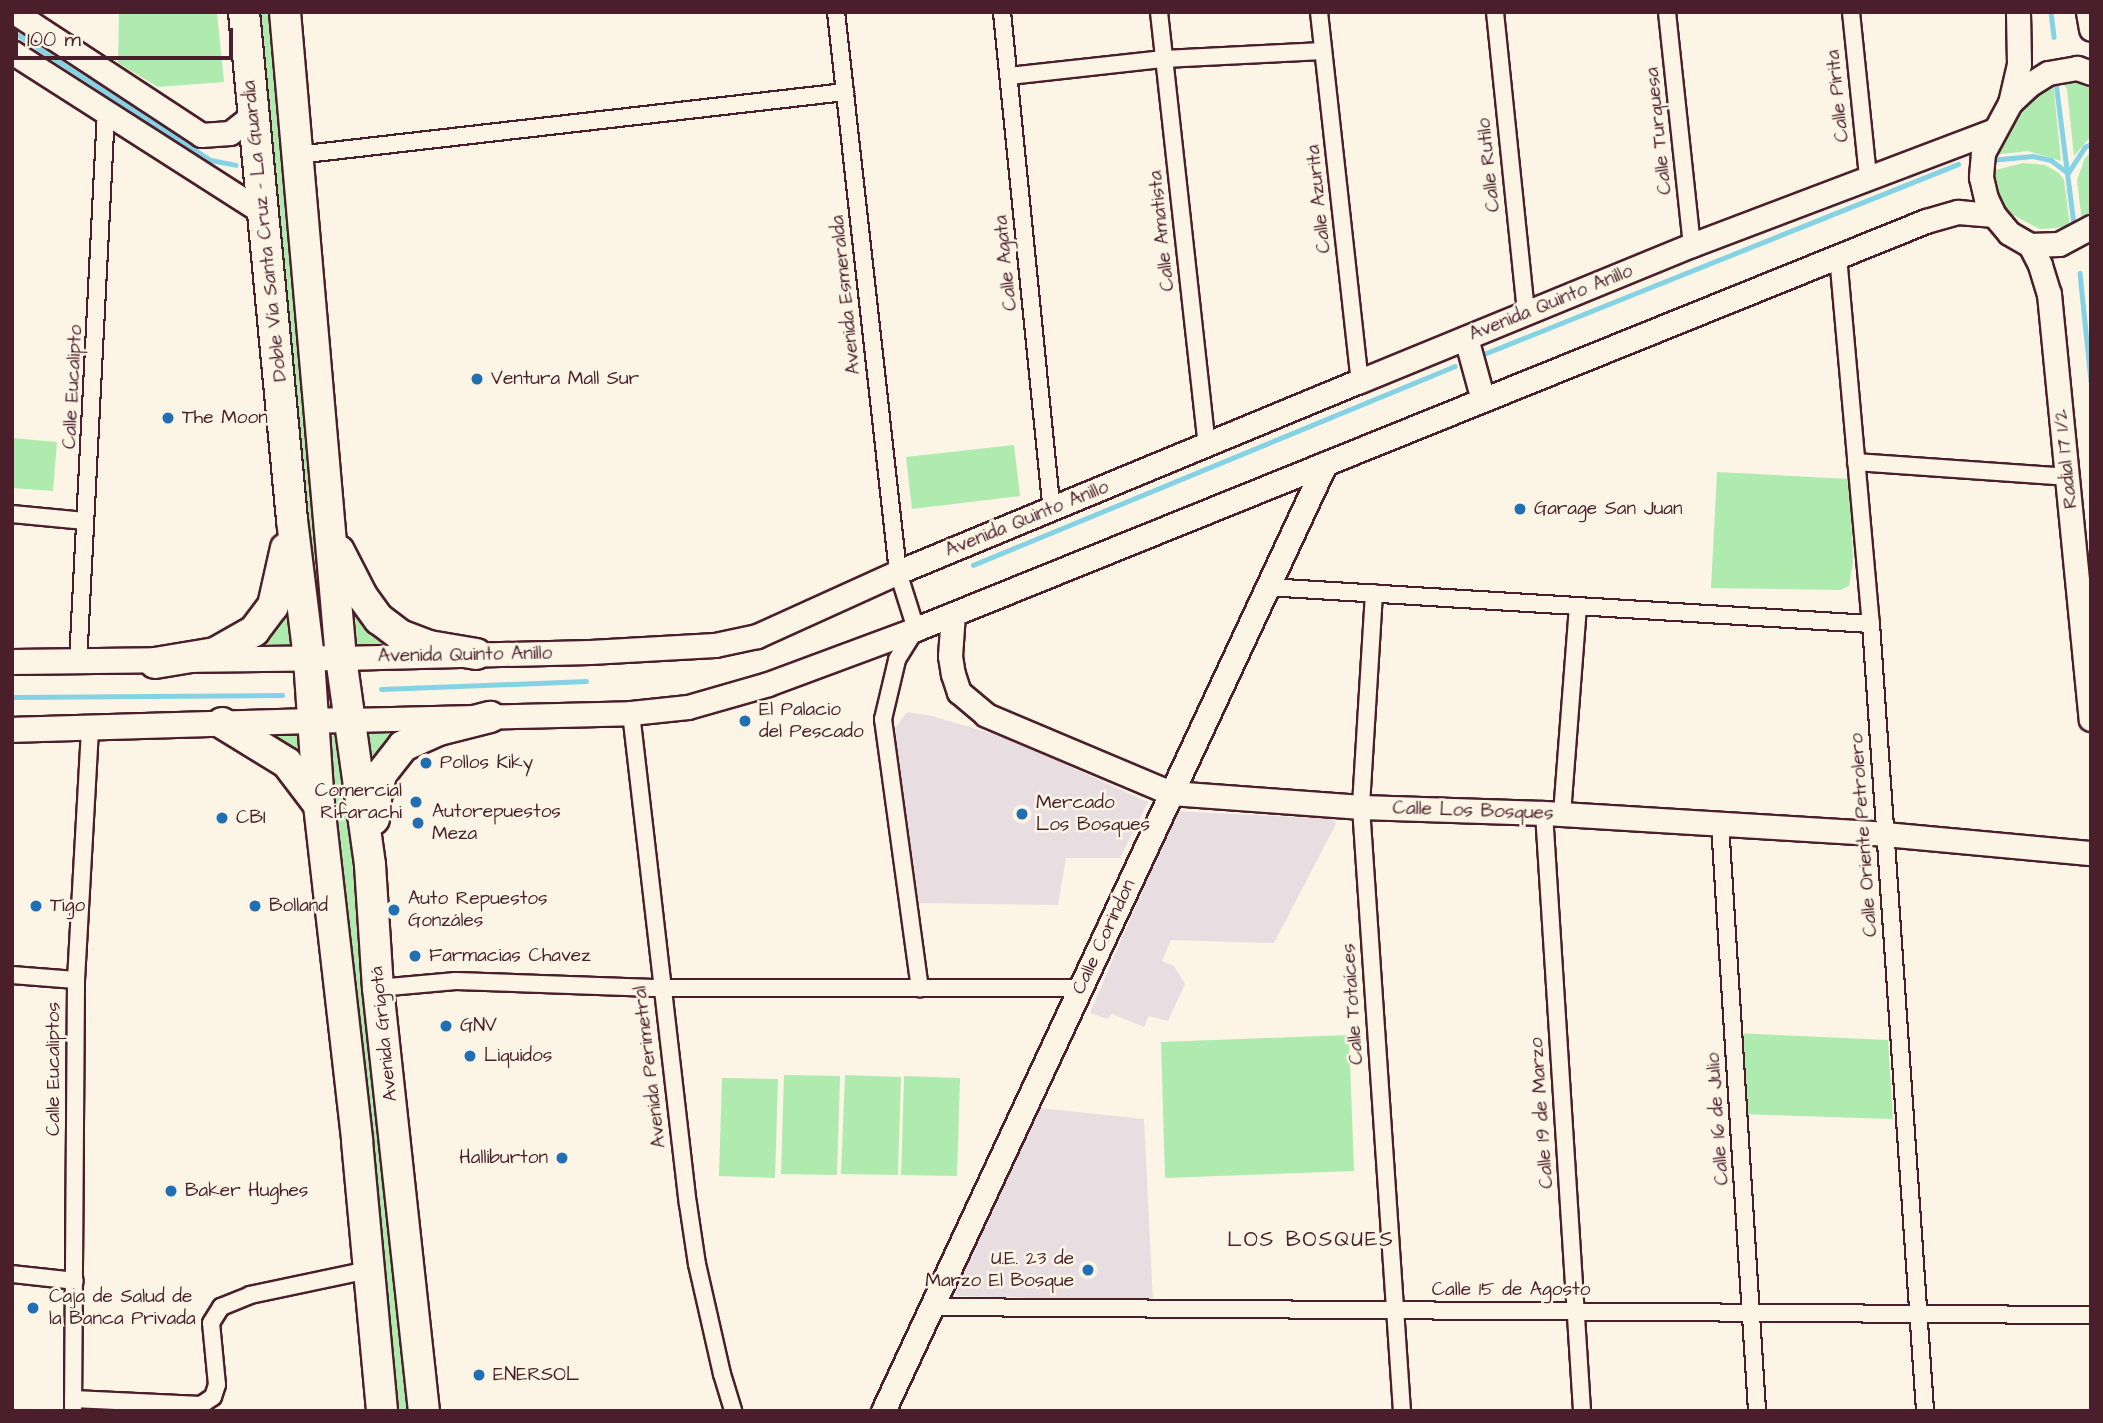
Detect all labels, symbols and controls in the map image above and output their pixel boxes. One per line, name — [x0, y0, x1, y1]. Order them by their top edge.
scale bar — [18, 14, 236, 58]
text: 100 m — [27, 25, 81, 54]
street label: Calle Pirita — [1822, 49, 1854, 143]
street label: Calle Turquesa — [1641, 66, 1677, 196]
street label: Doble Vía Santa Cruz - La Guardia — [238, 79, 292, 383]
street label: Calle Rutilo — [1473, 117, 1505, 213]
street label: Calle Azurita — [1302, 144, 1336, 254]
street label: Calle Amatista — [1144, 170, 1180, 292]
street label: Avenida Esmeralda — [826, 214, 866, 376]
street label: Calle Agata — [990, 214, 1022, 312]
street label: Avenida Quinto Anillo — [1466, 260, 1636, 346]
street label: Calle Eucalipto — [58, 324, 88, 450]
place label: Ventura Mall Sur — [491, 368, 639, 390]
marker: Ventura Mall Sur — [469, 371, 485, 387]
place label: The Moon — [182, 407, 268, 429]
street label: Radial 17 1/2 — [2049, 408, 2083, 510]
marker: The Moon — [160, 410, 176, 426]
street label: Avenida Quinto Anillo — [942, 476, 1112, 562]
place label: Garage San Juan — [1534, 498, 1683, 520]
marker: Garage San Juan — [1512, 501, 1528, 517]
street label: Avenida Quinto Anillo — [378, 642, 552, 668]
place label: El Palacio del Pescado — [759, 699, 864, 743]
marker: El Palacio del Pescado — [737, 713, 753, 729]
street label: Calle Oriente Petrolero — [1846, 732, 1882, 938]
place label: Pollos Kiky — [440, 752, 533, 774]
marker: Pollos Kiky — [418, 755, 434, 771]
place label: Comercial Rifarachi — [315, 780, 402, 824]
place label: Mercado Los Bosques — [1036, 792, 1150, 836]
marker: Comercial Rifarachi — [408, 794, 424, 810]
street label: Calle Los Bosques — [1392, 797, 1554, 825]
place label: Autorepuestos Meza — [432, 801, 561, 845]
marker: Mercado Los Bosques — [1014, 806, 1030, 822]
place label: CBI — [236, 807, 266, 829]
marker: CBI — [214, 810, 230, 826]
marker: Autorepuestos Meza — [410, 815, 426, 831]
street label: Calle Corindon — [1067, 876, 1141, 998]
place label: Auto Repuestos Gonzáles — [408, 888, 548, 932]
place label: Tigo — [50, 895, 85, 917]
place label: Bolland — [269, 895, 328, 917]
marker: Tigo — [28, 898, 44, 914]
marker: Bolland — [247, 898, 263, 914]
marker: Auto Repuestos Gonzáles — [386, 902, 402, 918]
street label: Calle Totaíces — [1337, 943, 1369, 1065]
place label: Farmacias Chavez — [429, 945, 591, 967]
marker: Farmacias Chavez — [407, 948, 423, 964]
street label: Avenida Grigotá — [366, 965, 402, 1103]
street label: Avenida Perimetral — [629, 985, 671, 1149]
street label: Calle Eucaliptos — [43, 1002, 65, 1136]
place label: GNV — [460, 1015, 497, 1037]
marker: GNV — [438, 1018, 454, 1034]
street label: Calle 19 de Marzo — [1525, 1037, 1559, 1189]
place label: Liquidos — [484, 1045, 552, 1067]
marker: Liquidos — [462, 1048, 478, 1064]
street label: Calle 16 de Julio — [1702, 1052, 1734, 1186]
place label: Halliburton — [459, 1147, 548, 1169]
marker: Halliburton — [554, 1150, 570, 1166]
place label: Baker Hughes — [185, 1180, 308, 1202]
marker: Baker Hughes — [163, 1183, 179, 1199]
district label: LOS BOSQUES — [1229, 1227, 1393, 1253]
place label: U.E. 23 de Marzo El Bosque — [925, 1248, 1074, 1292]
marker: U.E. 23 de Marzo El Bosque — [1080, 1262, 1096, 1278]
street label: Calle 15 de Agosto — [1432, 1279, 1590, 1301]
place label: Caja de Salud de la Banca Privada — [49, 1286, 196, 1330]
marker: Caja de Salud de la Banca Privada — [23, 1298, 43, 1318]
place label: ENERSOL — [493, 1364, 579, 1386]
marker: ENERSOL — [471, 1367, 487, 1383]

